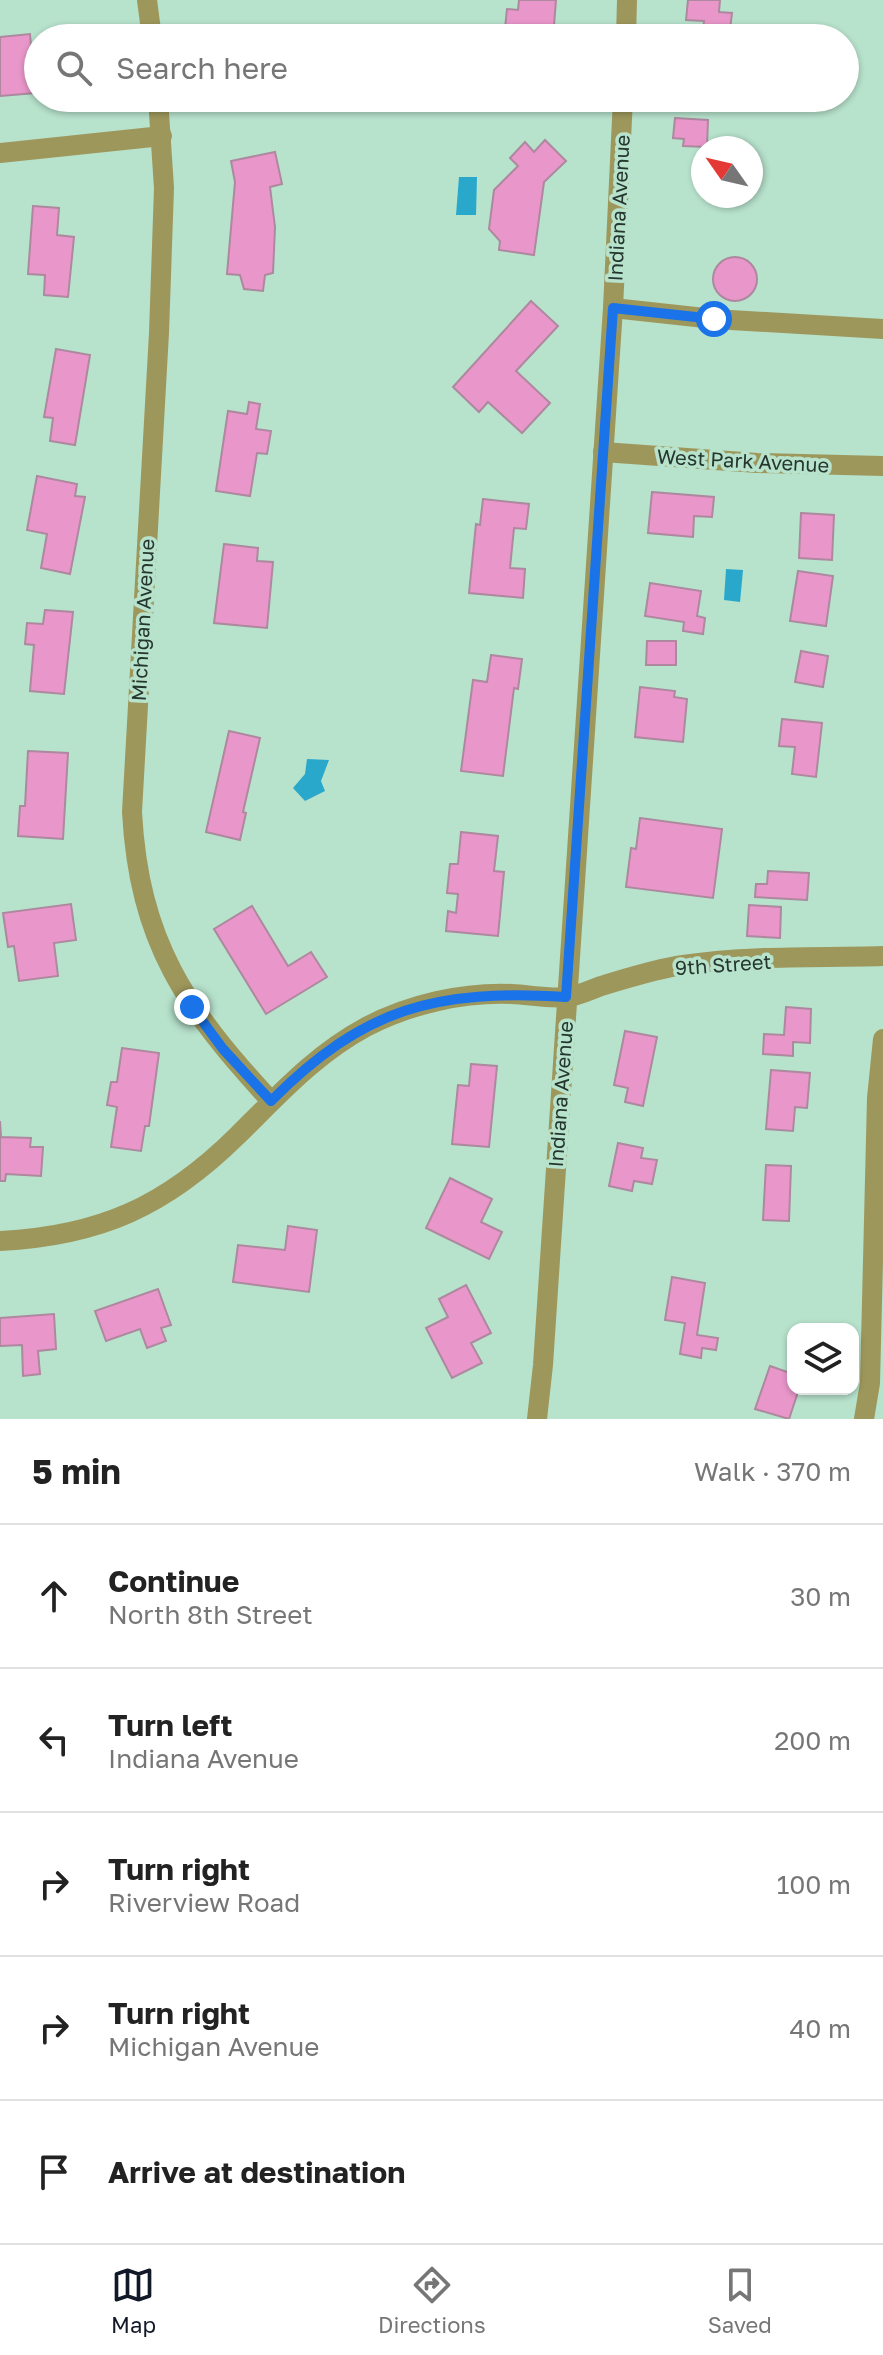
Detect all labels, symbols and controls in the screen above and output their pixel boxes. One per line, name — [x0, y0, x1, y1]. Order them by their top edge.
search box — [24, 24, 859, 112]
icon: search — [52, 46, 96, 90]
text: Search here — [116, 50, 288, 86]
street label: Indiana Avenue — [602, 134, 634, 282]
north arrow — [691, 136, 763, 208]
route start — [696, 301, 732, 337]
street label: West Park Avenue — [656, 444, 830, 476]
street label: Michigan Avenue — [126, 538, 158, 702]
street label: 9th Street — [674, 949, 772, 979]
route end — [174, 989, 210, 1025]
street label: Indiana Avenue — [543, 1020, 577, 1168]
map controls — [787, 1323, 859, 1395]
button: layers — [787, 1323, 859, 1395]
text: 5 min — [32, 1451, 121, 1491]
text: Walk · 370 m — [694, 1456, 851, 1487]
text: Continue — [108, 1563, 239, 1599]
icon: ahead — [32, 1574, 76, 1618]
text: 30 m — [790, 1581, 851, 1612]
text: North 8th Street — [108, 1599, 313, 1630]
text: Turn left — [108, 1707, 233, 1743]
icon: left — [32, 1718, 76, 1762]
text: 200 m — [774, 1725, 851, 1756]
text: Indiana Avenue — [108, 1743, 299, 1774]
text: Turn right — [108, 1851, 250, 1887]
icon: right — [32, 1862, 76, 1906]
text: 100 m — [777, 1869, 851, 1900]
text: Riverview Road — [108, 1887, 300, 1918]
text: Turn right — [108, 1995, 250, 2031]
icon: right — [32, 2006, 76, 2050]
text: 40 m — [790, 2013, 851, 2044]
text: Michigan Avenue — [108, 2031, 319, 2062]
icon: arrive — [32, 2150, 76, 2194]
text: Arrive at destination — [108, 2154, 405, 2190]
tab: Map — [111, 2263, 156, 2338]
tab: Directions — [378, 2263, 486, 2338]
tab: Saved — [708, 2263, 772, 2338]

